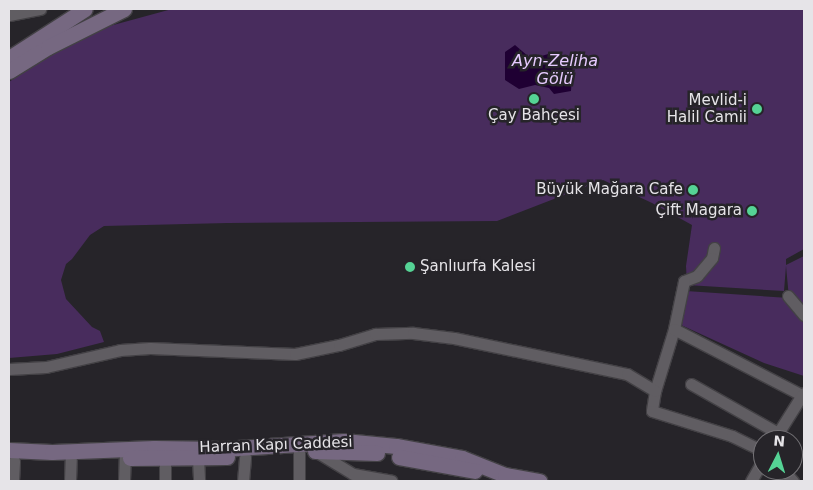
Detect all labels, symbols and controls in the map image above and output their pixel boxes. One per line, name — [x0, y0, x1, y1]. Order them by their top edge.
water label: Ayn-Zeliha Gölü — [512, 51, 598, 89]
place label: Mevlid-i Halil Camii — [667, 91, 747, 126]
marker: Çay Bahçesi — [528, 93, 540, 105]
marker: Mevlid-i Halil Camii — [751, 103, 763, 115]
place label: Çay Bahçesi — [488, 107, 580, 125]
place label: Büyük Mağara Cafe — [536, 181, 683, 199]
marker: Büyük Mağara Cafe — [687, 184, 699, 196]
place label: Çift Magara — [655, 202, 742, 220]
marker: Çift Magara — [746, 205, 758, 217]
place label: Şanlıurfa Kalesi — [420, 258, 536, 276]
marker: Şanlıurfa Kalesi — [404, 261, 416, 273]
north arrow — [753, 430, 803, 480]
street label: Harran Kapı Caddesi — [199, 433, 353, 457]
text: N — [773, 433, 786, 450]

